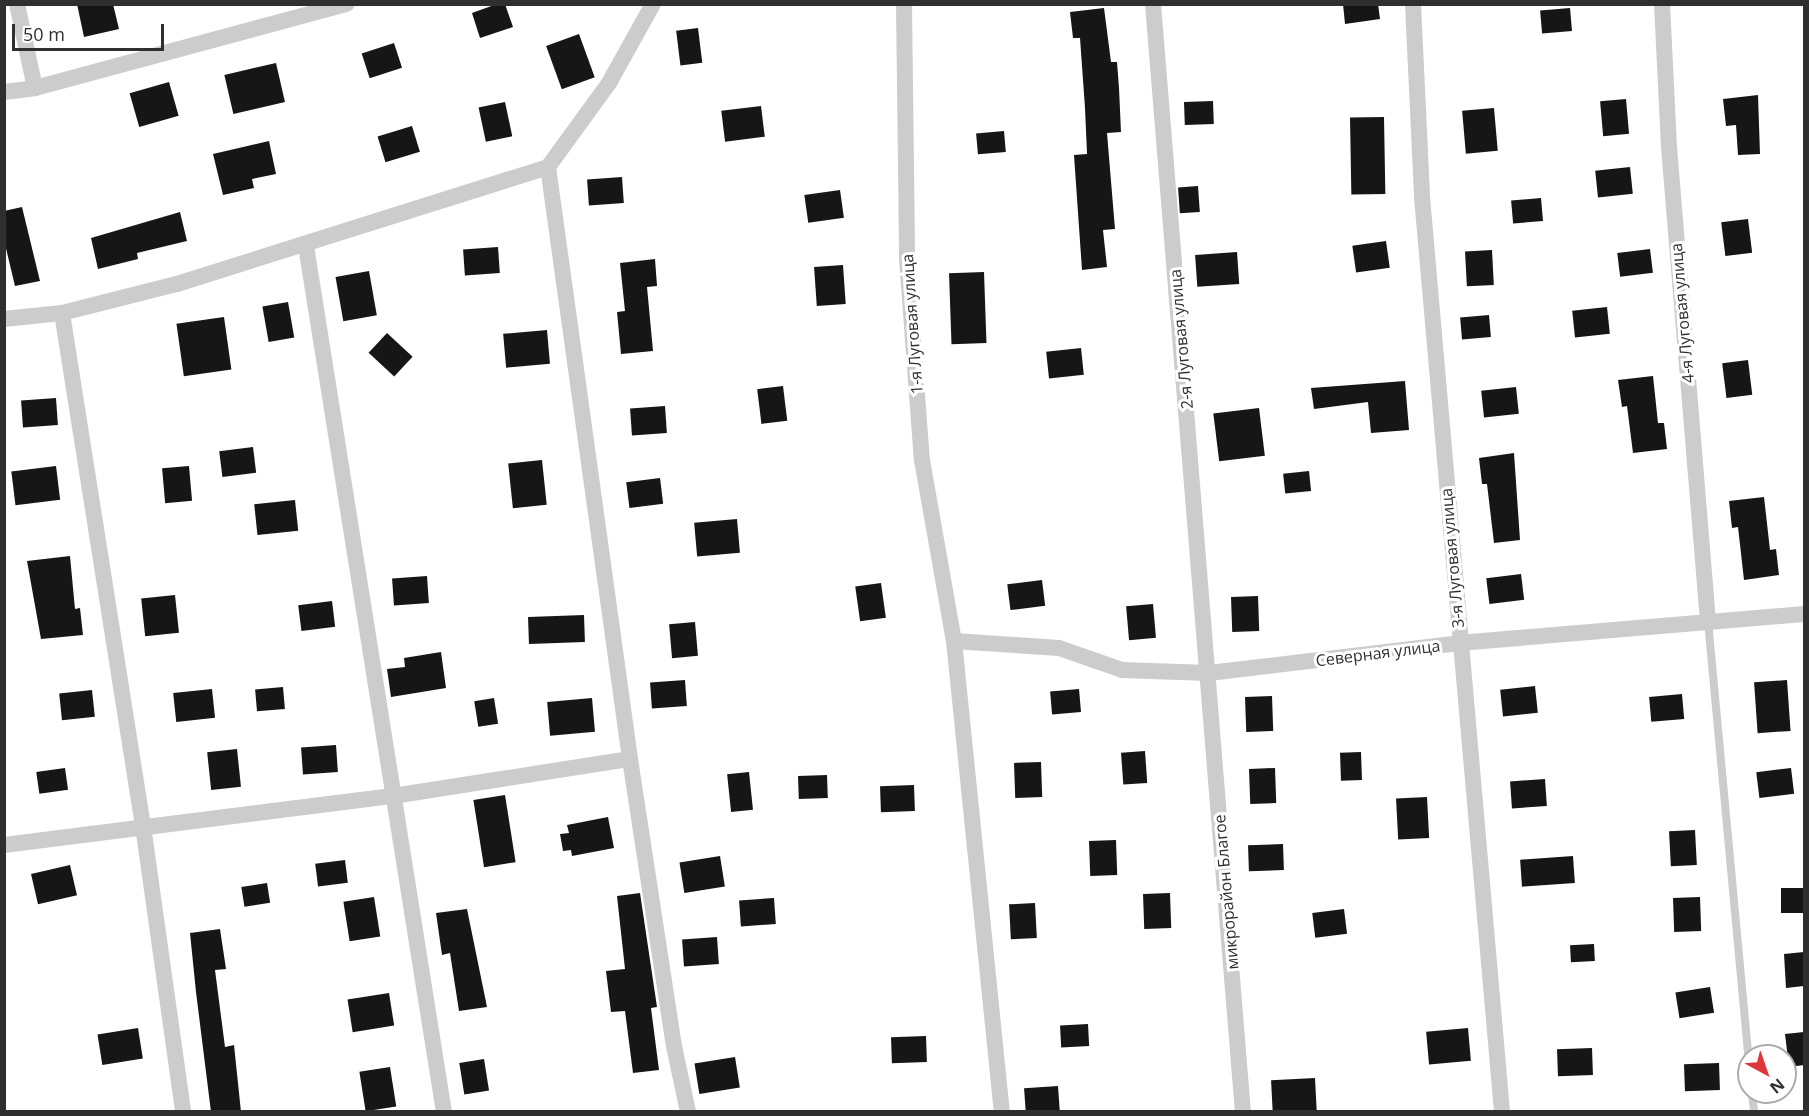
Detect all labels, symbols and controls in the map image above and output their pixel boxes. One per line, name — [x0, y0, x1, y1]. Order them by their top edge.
scale bar — [15, 12, 166, 50]
text: 50 m — [23, 22, 65, 46]
street label: 4-я Луговая улица — [1666, 242, 1698, 384]
street label: 1-я Луговая улица — [898, 253, 926, 395]
street label: 2-я Луговая улица — [1165, 268, 1197, 410]
street label: 3-я Луговая улица — [1436, 487, 1468, 629]
street label: Северная улица — [1315, 636, 1441, 670]
street label: микрорайон Благое — [1210, 814, 1242, 970]
north arrow — [1737, 1044, 1797, 1104]
text: N — [1765, 1074, 1789, 1099]

